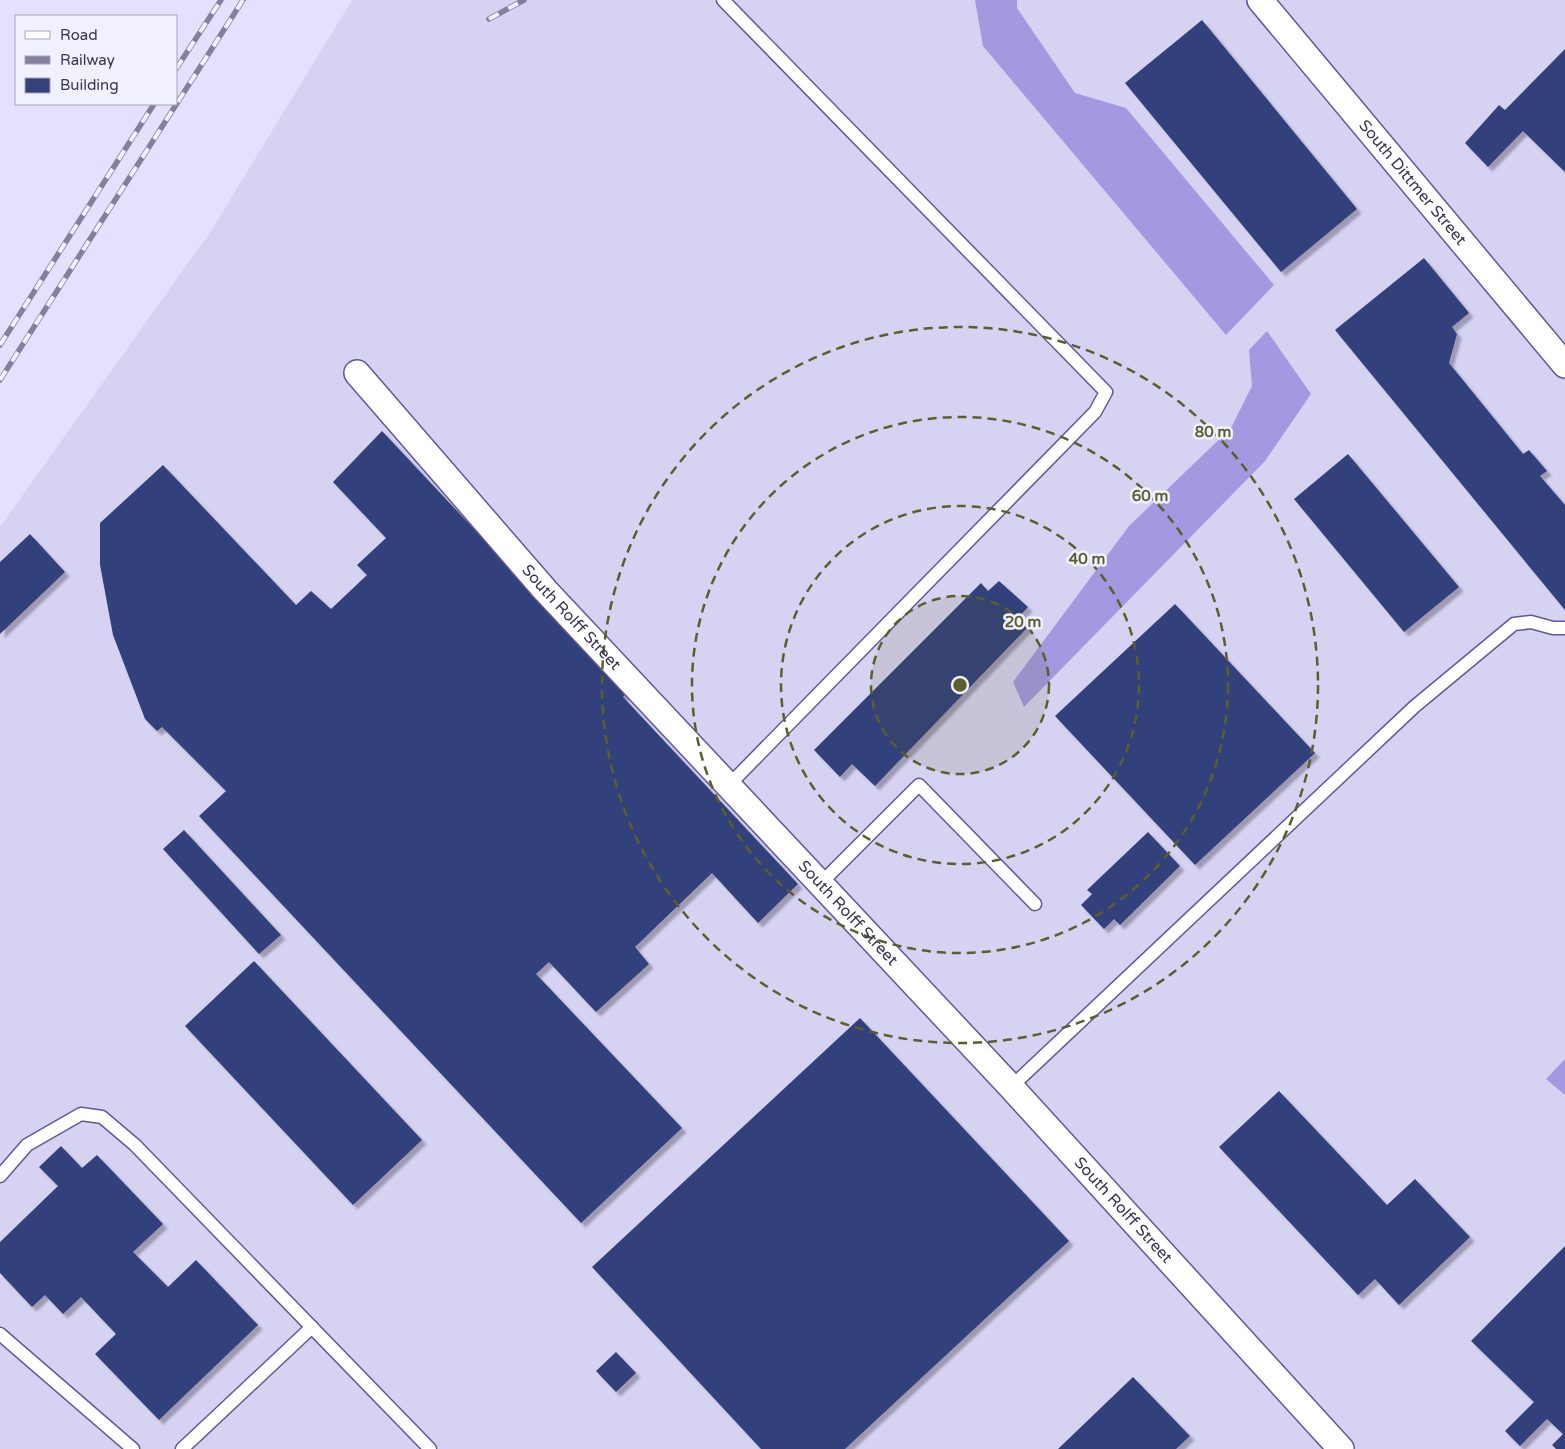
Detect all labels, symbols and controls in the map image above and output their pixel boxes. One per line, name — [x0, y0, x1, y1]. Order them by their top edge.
legend — [15, 15, 178, 105]
text: Road — [60, 26, 98, 44]
text: Railway — [60, 51, 115, 69]
text: Building — [60, 76, 119, 94]
street label: South Dittmer Street — [1354, 116, 1471, 249]
text: 80 m — [1195, 423, 1231, 441]
text: 60 m — [1132, 487, 1168, 505]
text: 40 m — [1069, 550, 1105, 568]
street label: South Rolff Street — [517, 560, 625, 674]
text: 20 m — [1005, 613, 1041, 631]
centre of rings — [951, 676, 969, 694]
street label: South Rolff Street — [794, 856, 902, 970]
street label: South Rolff Street — [1070, 1153, 1177, 1267]

